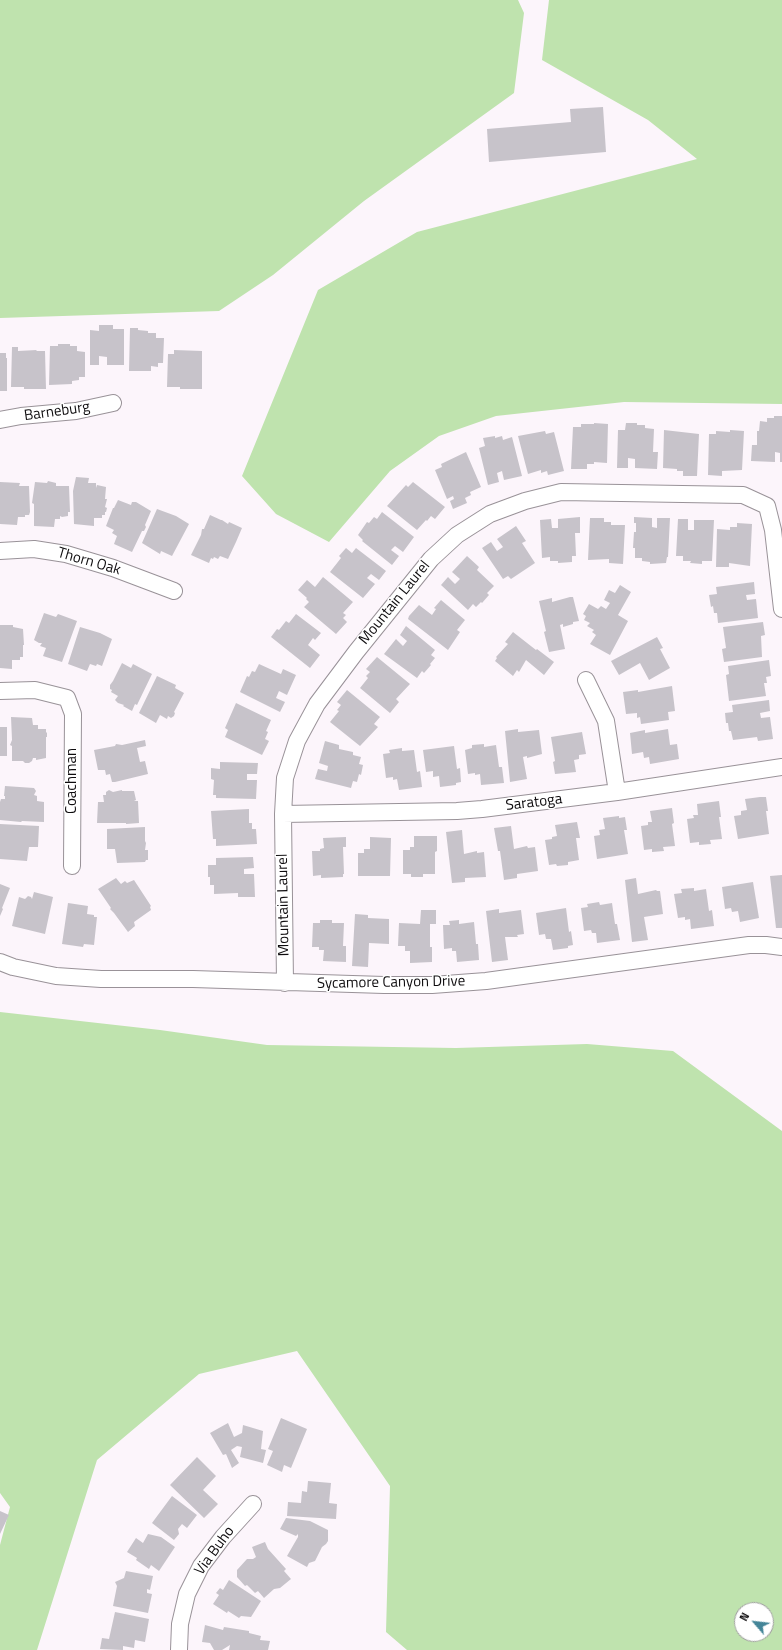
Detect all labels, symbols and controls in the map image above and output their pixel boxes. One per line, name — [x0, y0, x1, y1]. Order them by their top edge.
street label: Barneburg — [23, 398, 91, 426]
street label: Thorn Oak — [55, 544, 123, 580]
street label: Mountain Laurel — [356, 557, 434, 649]
street label: Coachman — [63, 748, 81, 814]
street label: Saratoga — [505, 791, 563, 815]
street label: Mountain Laurel — [274, 854, 294, 956]
street label: Sycamore Canyon Drive — [317, 973, 465, 993]
street label: Via Buho — [191, 1523, 239, 1579]
north arrow — [734, 1602, 774, 1642]
text: N — [735, 1610, 753, 1624]

